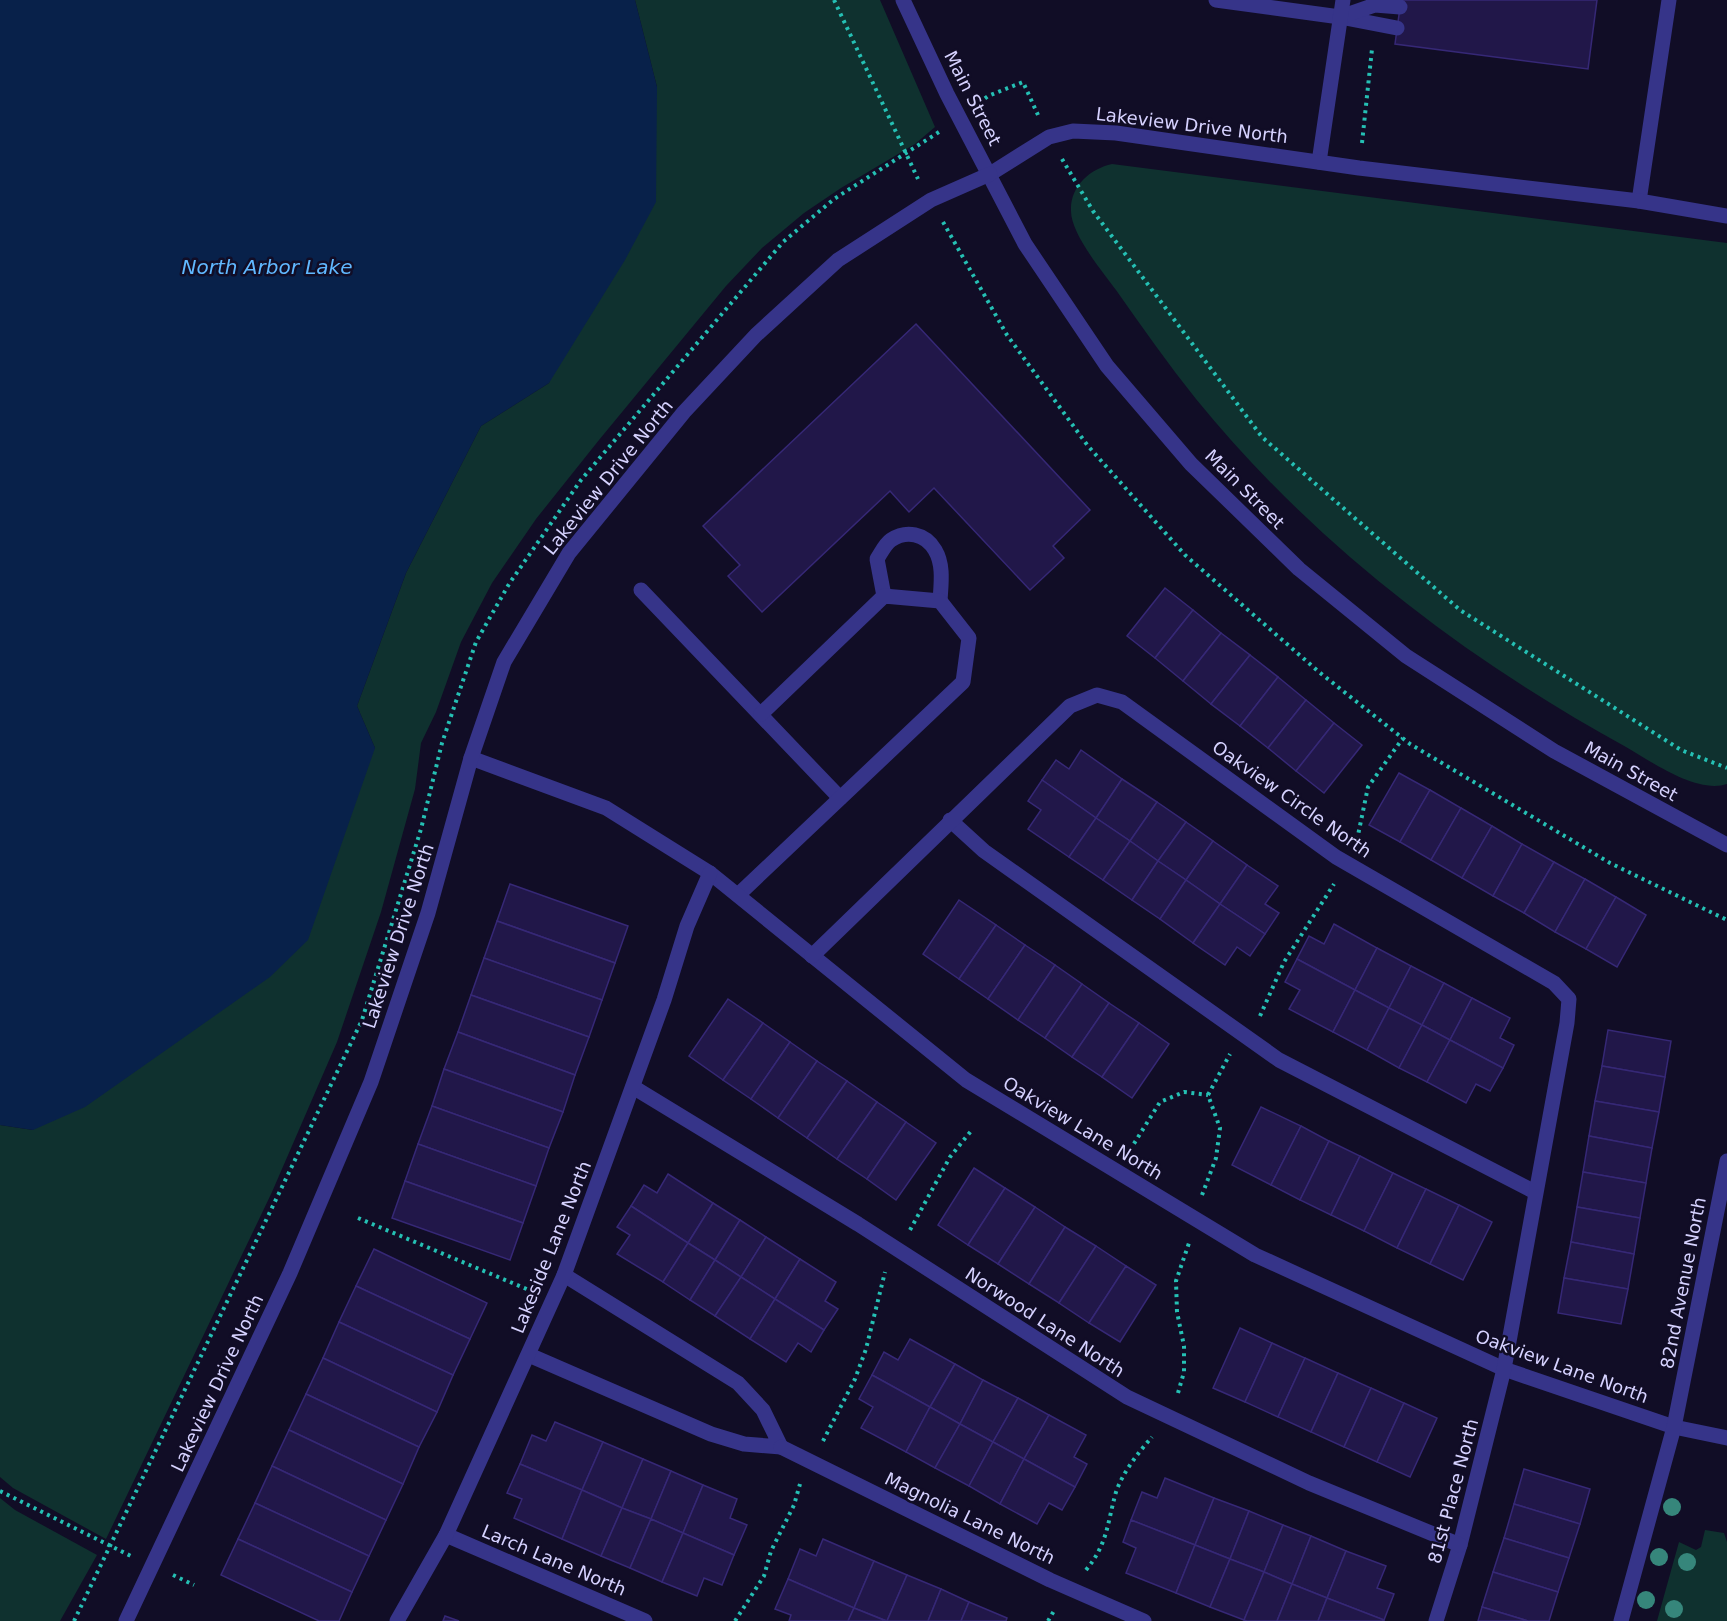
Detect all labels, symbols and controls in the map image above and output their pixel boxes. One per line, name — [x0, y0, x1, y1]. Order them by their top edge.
street label: Main Street — [940, 47, 1006, 149]
street label: Lakeview Drive North — [1095, 103, 1289, 147]
water label: North Arbor Lake — [182, 255, 353, 279]
street label: Lakeview Drive North — [539, 395, 677, 559]
street label: Main Street — [1201, 445, 1289, 533]
street label: Oakview Circle North — [1208, 736, 1376, 862]
street label: Main Street — [1581, 737, 1681, 805]
street label: Lakeview Drive North — [358, 841, 438, 1031]
street label: Oakview Lane North — [999, 1072, 1167, 1184]
street label: Lakeside Lane North — [507, 1158, 595, 1336]
street label: 82nd Avenue North — [1656, 1195, 1710, 1371]
street label: Norwood Lane North — [962, 1263, 1128, 1381]
street label: Lakeview Drive North — [167, 1291, 267, 1475]
street label: Oakview Lane North — [1473, 1325, 1651, 1407]
street label: 81st Place North — [1424, 1416, 1482, 1566]
street label: Magnolia Lane North — [881, 1468, 1059, 1568]
street label: Larch Lane North — [479, 1520, 629, 1600]

